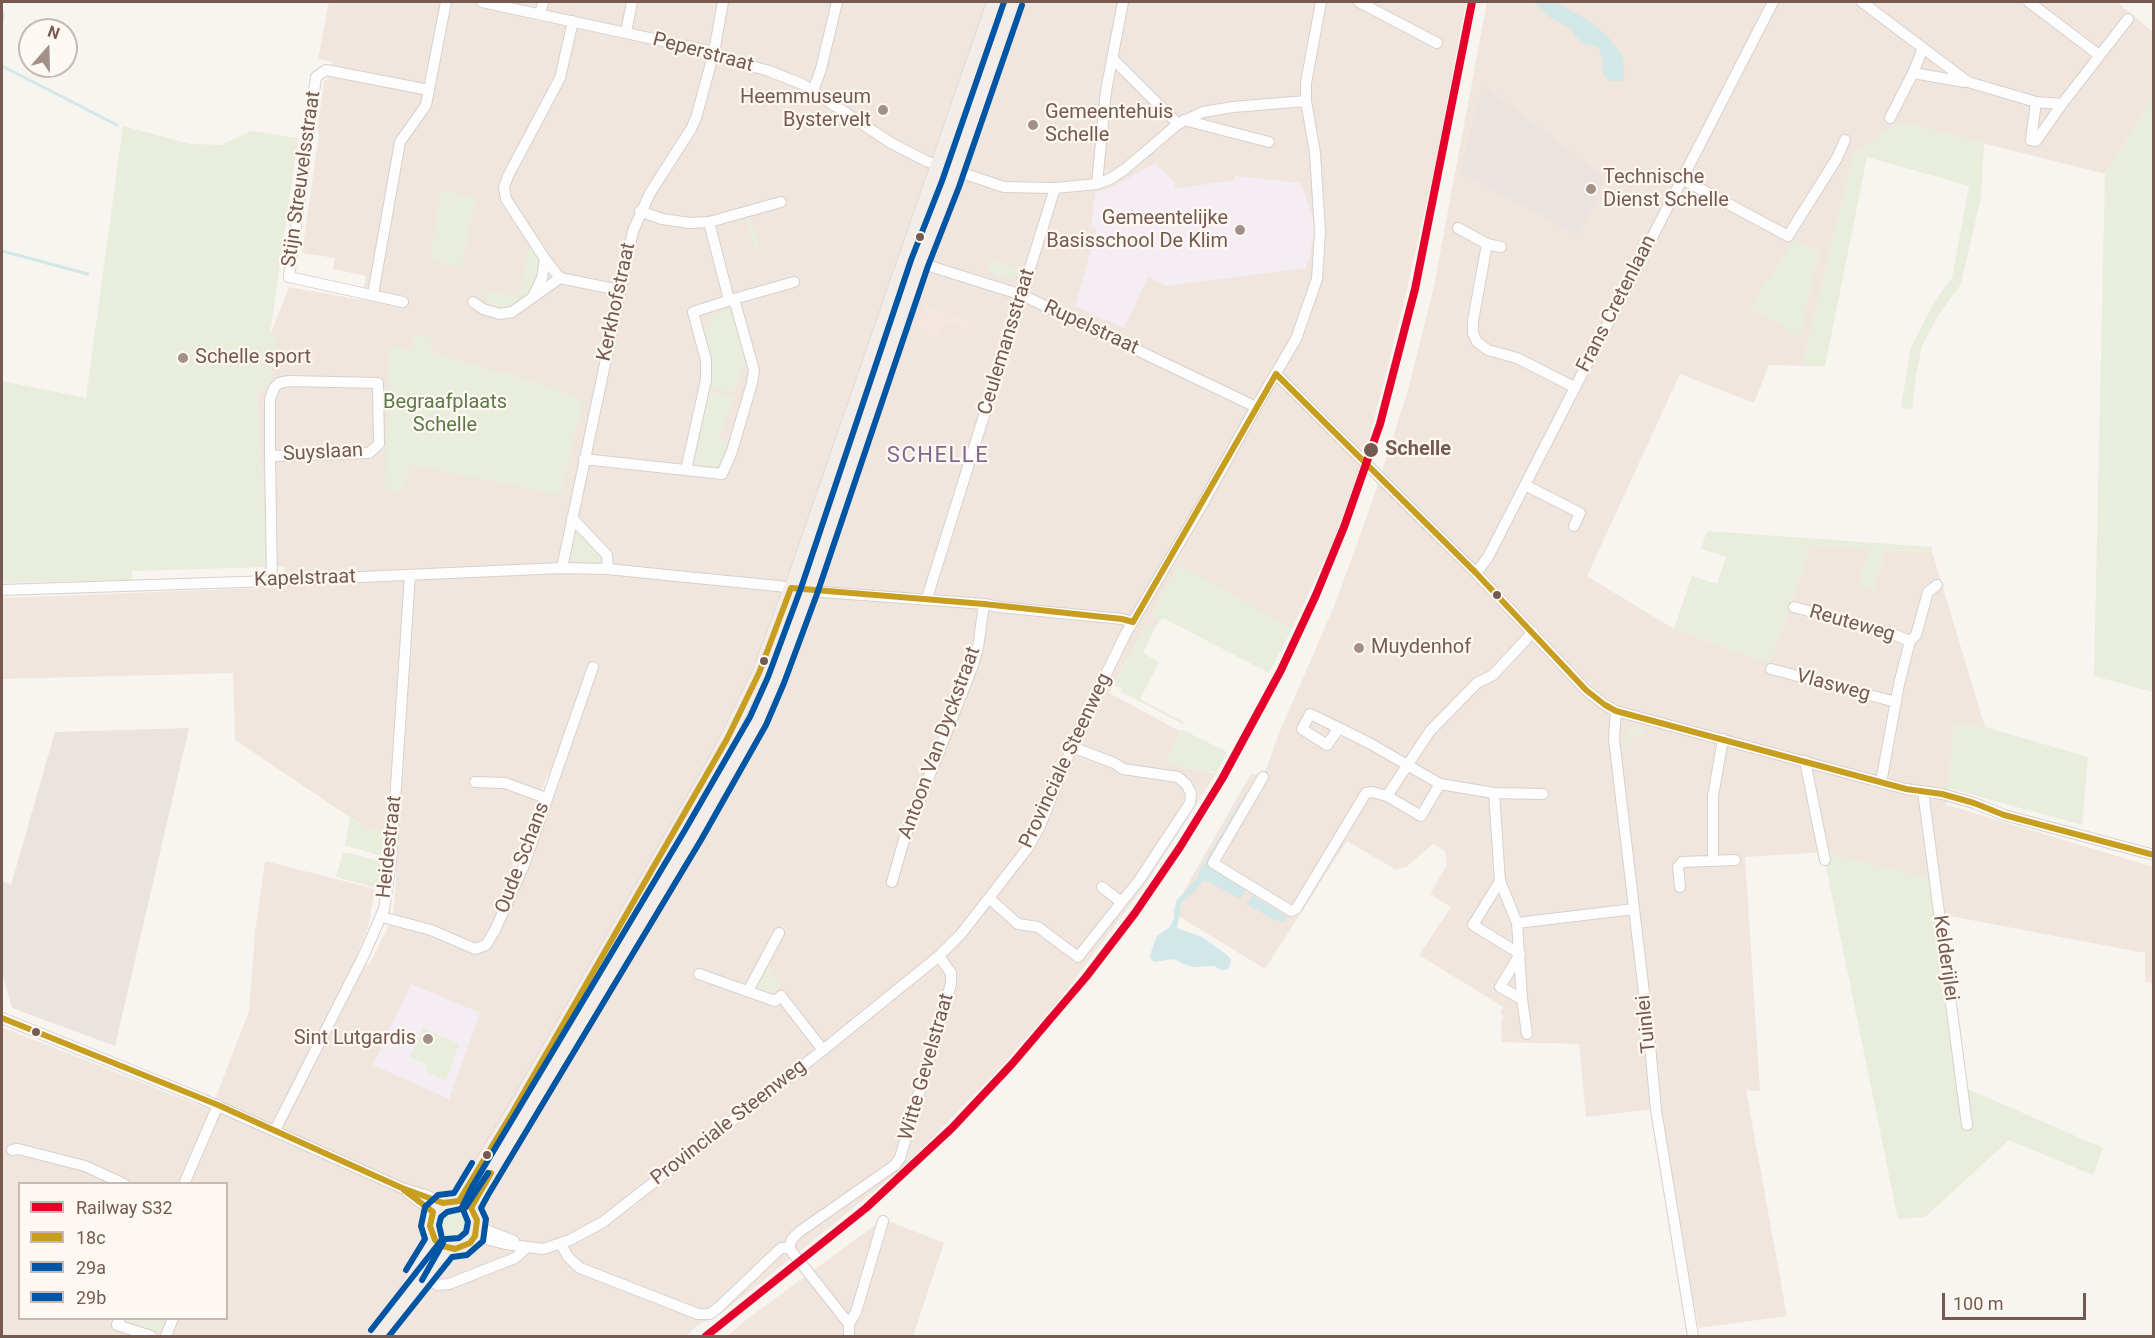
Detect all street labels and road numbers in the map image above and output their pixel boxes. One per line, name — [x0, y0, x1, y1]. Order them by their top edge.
street label: Peperstraat — [650, 28, 756, 78]
street label: Stijn Streuvelsstraat — [278, 89, 326, 269]
street label: Frans Cretenlaan — [1572, 232, 1662, 376]
street label: Kerkhofstraat — [593, 240, 641, 364]
street label: Ceulemansstraat — [973, 266, 1041, 418]
street label: Rupelstraat — [1040, 296, 1142, 360]
street label: Suyslaan — [282, 439, 364, 467]
street label: Kapelstraat — [254, 565, 356, 593]
street label: Reuteweg — [1806, 600, 1898, 648]
street label: Antoon Van Dyckstraat — [894, 643, 986, 843]
street label: Vlasweg — [1793, 665, 1873, 707]
street label: Provinciale Steenweg — [1015, 670, 1117, 852]
street label: Heidestraat — [373, 794, 407, 900]
street label: Oude Schans — [491, 799, 555, 917]
street label: Kelderijlei — [1927, 914, 1963, 1002]
street label: Witte Gevelstraat — [895, 991, 959, 1143]
street label: Tuinlei — [1632, 994, 1662, 1054]
street label: Provinciale Steenweg — [647, 1055, 811, 1191]

